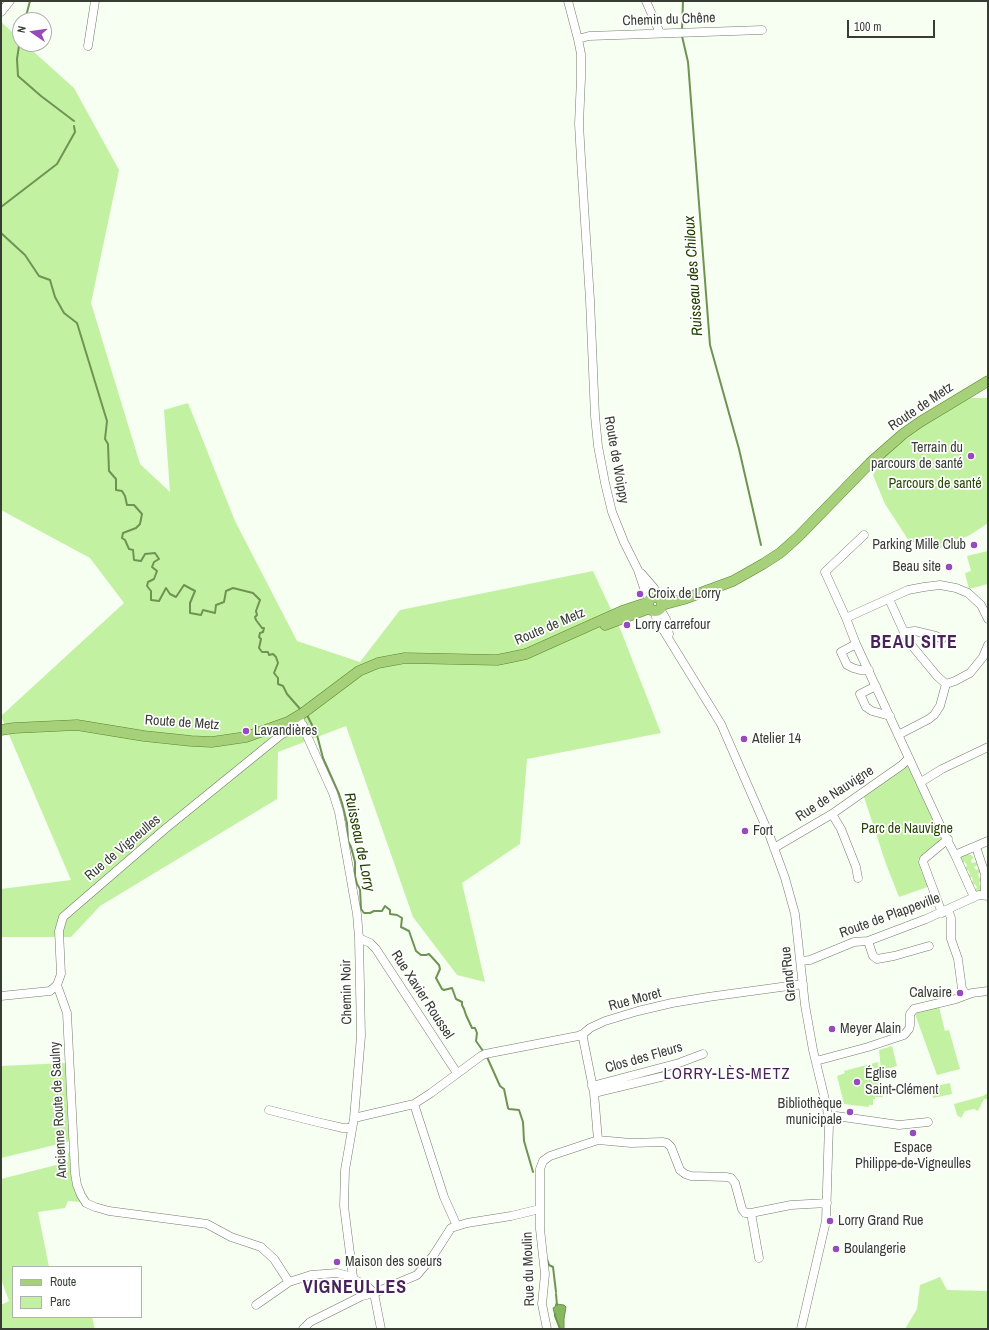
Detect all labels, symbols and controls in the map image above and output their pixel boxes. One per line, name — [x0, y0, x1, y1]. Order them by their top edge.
street label: Chemin du Chêne — [622, 10, 716, 30]
north arrow — [12, 12, 52, 52]
scale bar — [849, 12, 937, 38]
text: 100 m — [854, 19, 881, 35]
text: N — [14, 25, 29, 34]
water label: Ruisseau des Chiloux — [681, 215, 707, 337]
street label: Route de Metz — [885, 379, 957, 435]
street label: Route de Woippy — [600, 415, 632, 505]
place label: Terrain du parcours de santé — [871, 440, 963, 472]
marker: Terrain du parcours de santé — [966, 451, 976, 461]
park label: Parcours de santé — [888, 476, 982, 492]
place label: Parking Mille Club — [872, 537, 966, 553]
marker: Parking Mille Club — [969, 540, 979, 550]
place label: Beau site — [892, 559, 941, 575]
marker: Beau site — [944, 562, 954, 572]
place label: Croix de Lorry — [648, 586, 721, 602]
marker: Croix de Lorry — [635, 589, 645, 599]
street label: Route de Metz — [512, 605, 588, 649]
place label: Lorry carrefour — [635, 617, 710, 633]
marker: Lorry carrefour — [622, 620, 632, 630]
district label: BEAU SITE — [870, 632, 958, 654]
street label: Route de Metz — [144, 712, 220, 734]
place label: Lavandières — [254, 723, 317, 739]
marker: Lavandières — [241, 726, 251, 736]
place label: Atelier 14 — [752, 731, 801, 747]
marker: Atelier 14 — [739, 734, 749, 744]
street label: Rue de Nauvigne — [793, 763, 877, 825]
water label: Ruisseau de Lorry — [340, 791, 378, 893]
street label: Rue de Vigneulles — [82, 811, 164, 885]
park label: Parc de Nauvigne — [861, 821, 953, 837]
place label: Fort — [753, 823, 773, 839]
marker: Fort — [740, 826, 750, 836]
street label: Route de Plappeville — [837, 890, 943, 942]
street label: Grand'Rue — [778, 946, 800, 1002]
street label: Rue Xavier Roussel — [387, 948, 457, 1042]
street label: Chemin Noir — [338, 959, 356, 1025]
street label: Rue Moret — [607, 985, 663, 1015]
place label: Calvaire — [909, 985, 952, 1001]
marker: Calvaire — [955, 988, 965, 998]
place label: Meyer Alain — [840, 1021, 901, 1037]
marker: Meyer Alain — [827, 1024, 837, 1034]
street label: Clos des Fleurs — [603, 1039, 685, 1077]
street label: Ancienne Route de Saulny — [47, 1041, 71, 1179]
district label: LORRY-LÈS-METZ — [663, 1065, 791, 1085]
place label: Église Saint-Clément — [865, 1066, 938, 1098]
marker: Église Saint-Clément — [852, 1077, 862, 1087]
place label: Bibliothèque municipale — [778, 1096, 842, 1128]
marker: Bibliothèque municipale — [845, 1107, 855, 1117]
marker: Espace Philippe-de-Vigneulles — [908, 1128, 918, 1138]
place label: Espace Philippe-de-Vigneulles — [855, 1140, 971, 1172]
place label: Lorry Grand Rue — [838, 1213, 923, 1229]
marker: Lorry Grand Rue — [825, 1216, 835, 1226]
street label: Rue du Moulin — [519, 1231, 539, 1307]
place label: Boulangerie — [844, 1241, 906, 1257]
marker: Boulangerie — [831, 1244, 841, 1254]
place label: Maison des soeurs — [345, 1254, 442, 1270]
marker: Maison des soeurs — [332, 1257, 342, 1267]
legend — [12, 1266, 142, 1318]
text: Route — [50, 1274, 76, 1290]
district label: VIGNEULLES — [303, 1277, 407, 1299]
text: Parc — [50, 1294, 70, 1310]

